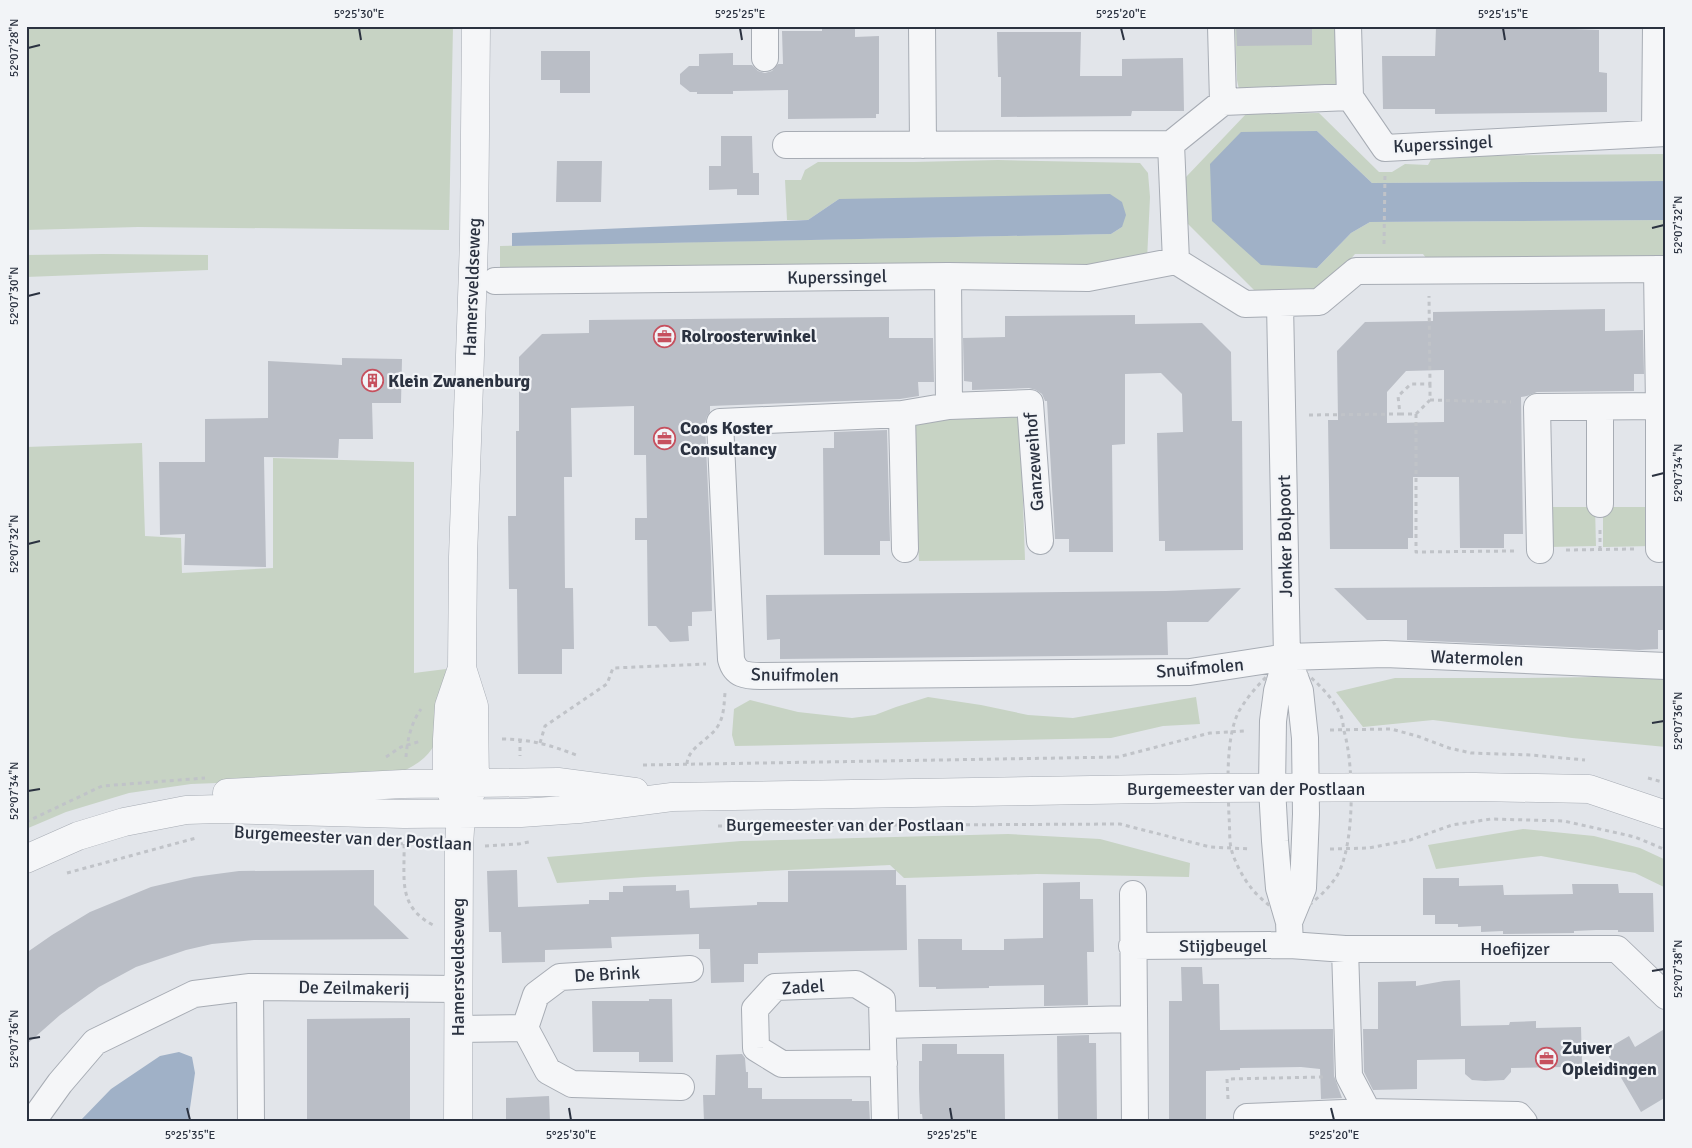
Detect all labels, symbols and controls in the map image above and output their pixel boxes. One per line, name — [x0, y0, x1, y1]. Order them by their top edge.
text: 5°25'30"E — [334, 7, 385, 22]
text: 5°25'25"E — [715, 7, 766, 22]
text: 5°25'20"E — [1096, 7, 1147, 22]
text: 5°25'15"E — [1478, 7, 1529, 22]
text: 52°07'28"N — [7, 19, 22, 77]
street label: Kuperssingel — [1393, 130, 1493, 158]
text: 52°07'32"N — [1671, 196, 1686, 254]
street label: Hamersveldseweg — [459, 217, 485, 357]
street label: Kuperssingel — [787, 265, 887, 289]
text: 52°07'30"N — [7, 267, 22, 325]
office icon: Rolroosterwinkel — [653, 324, 677, 348]
place label: Rolroosterwinkel — [681, 325, 817, 347]
building icon: Klein Zwanenburg — [360, 369, 384, 393]
place label: Klein Zwanenburg — [388, 370, 531, 392]
street label: Ganzeweihof — [1020, 411, 1048, 512]
place label: Coos Koster Consultancy — [680, 417, 777, 460]
office icon: Coos Koster Consultancy — [652, 426, 676, 450]
text: 52°07'34"N — [1671, 444, 1686, 502]
street label: Jonker Bolpoort — [1273, 475, 1297, 597]
text: 52°07'32"N — [7, 515, 22, 573]
street label: Watermolen — [1430, 645, 1524, 671]
street label: Snuifmolen — [1155, 653, 1245, 683]
street label: Snuifmolen — [751, 663, 839, 687]
text: 52°07'36"N — [1671, 692, 1686, 750]
text: 52°07'34"N — [7, 762, 22, 820]
street label: Burgemeester van der Postlaan — [1127, 778, 1365, 800]
street label: Burgemeester van der Postlaan — [726, 814, 964, 836]
street label: Burgemeester van der Postlaan — [233, 821, 473, 855]
street label: Hamersveldseweg — [447, 898, 469, 1036]
street label: Stijgbeugel — [1179, 935, 1267, 957]
street label: Hoefijzer — [1480, 938, 1550, 960]
text: 52°07'38"N — [1671, 940, 1686, 998]
street label: De Brink — [574, 961, 640, 987]
street label: Zadel — [781, 975, 825, 999]
street label: De Zeilmakerij — [298, 976, 410, 1000]
text: 52°07'36"N — [7, 1010, 22, 1068]
place label: Zuiver Opleidingen — [1562, 1037, 1657, 1080]
office icon: Zuiver Opleidingen — [1534, 1046, 1558, 1070]
text: 5°25'35"E — [165, 1128, 216, 1143]
text: 5°25'30"E — [546, 1128, 597, 1143]
text: 5°25'25"E — [927, 1128, 978, 1143]
text: 5°25'20"E — [1309, 1128, 1360, 1143]

